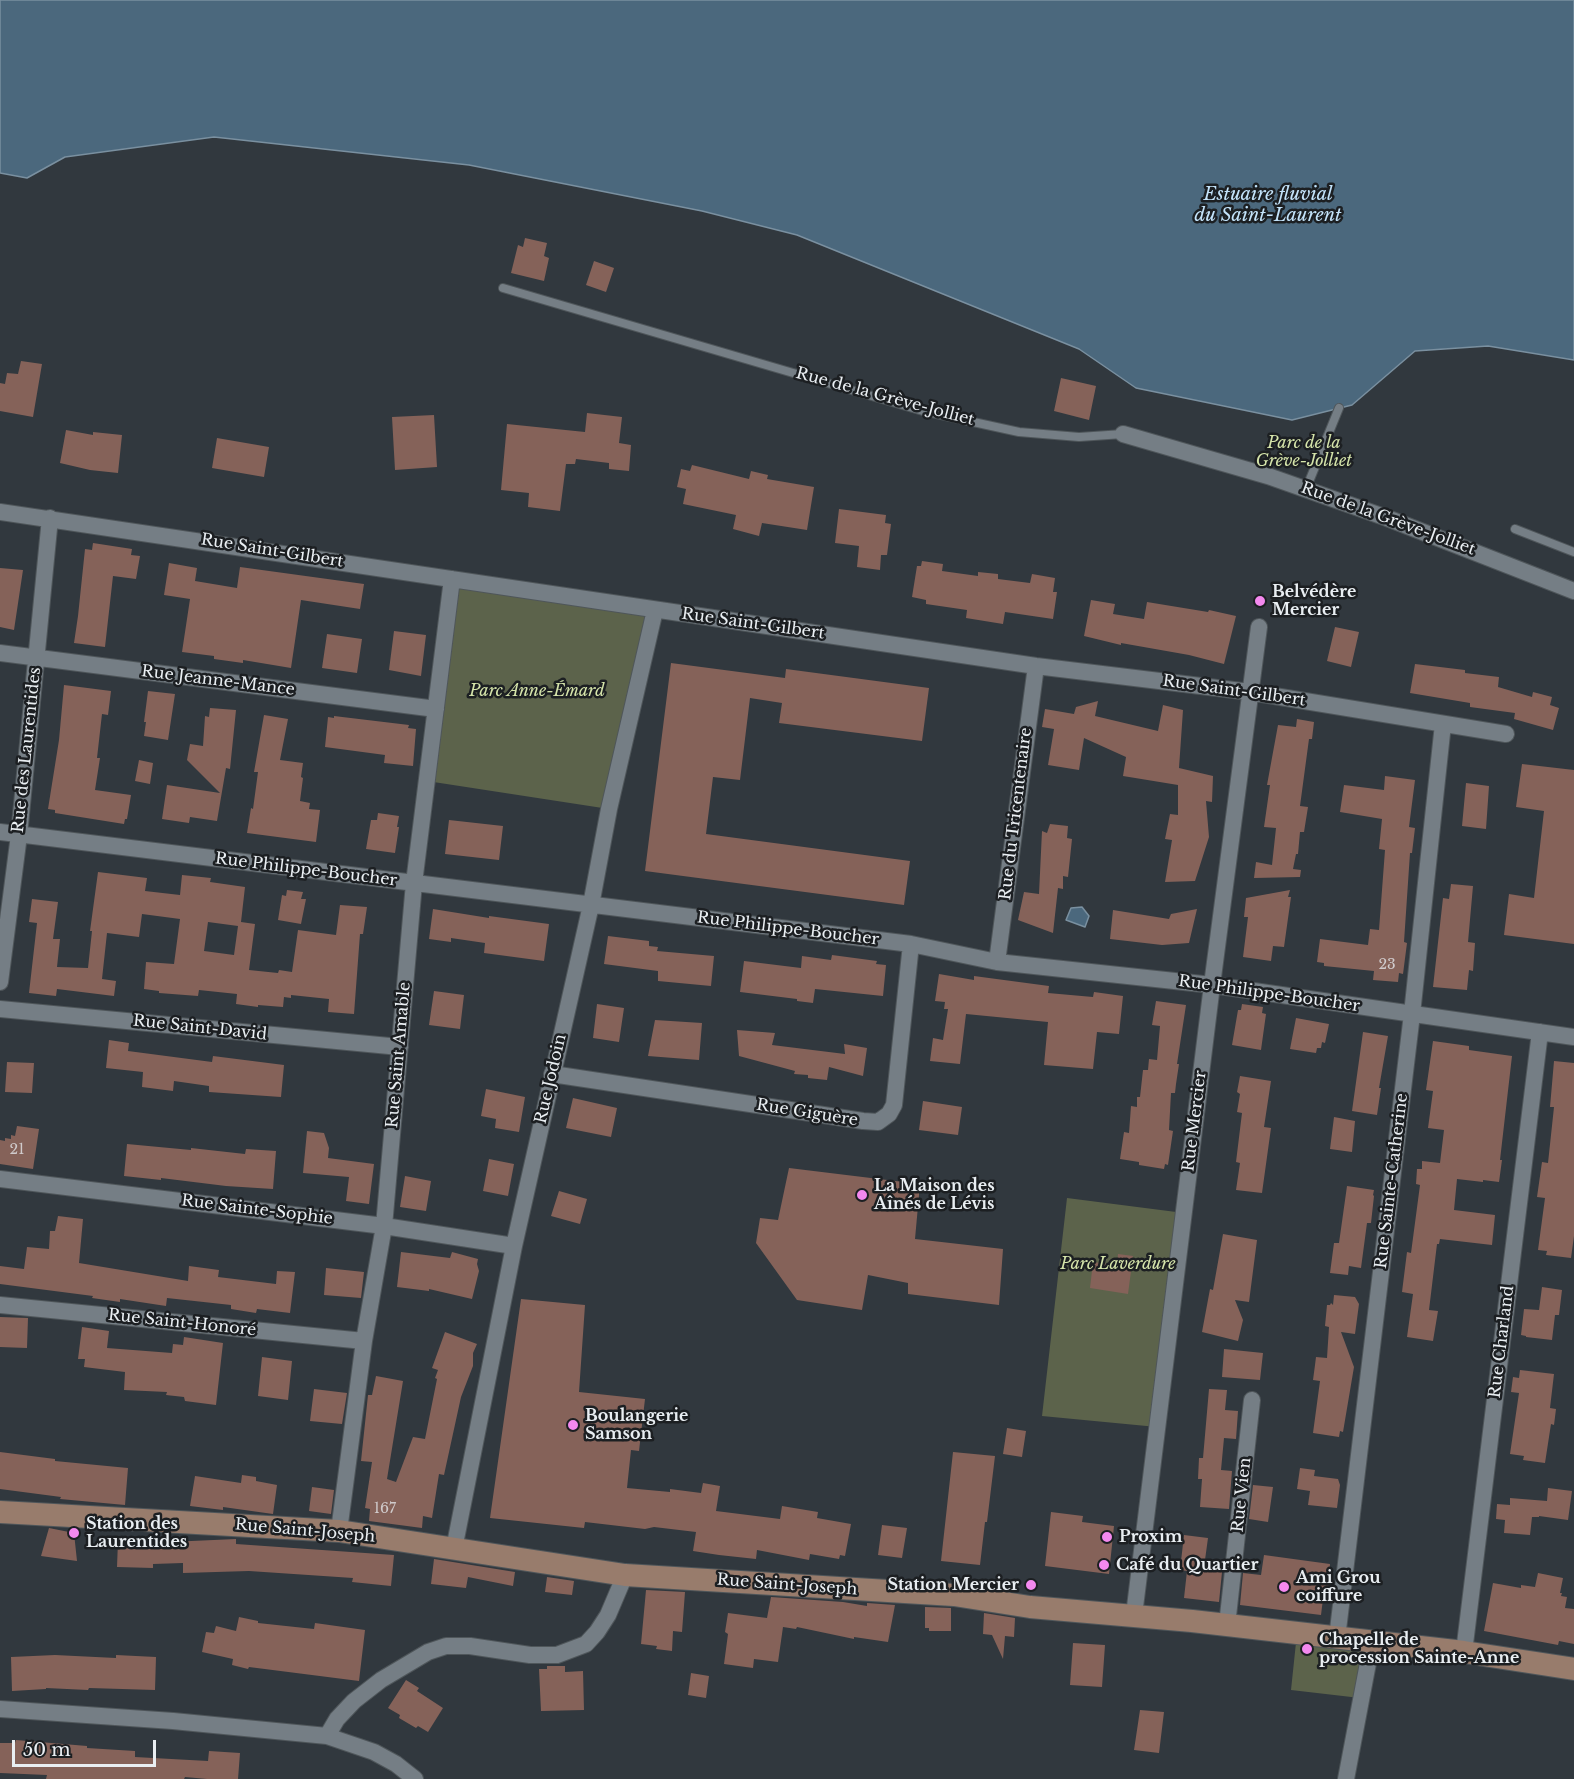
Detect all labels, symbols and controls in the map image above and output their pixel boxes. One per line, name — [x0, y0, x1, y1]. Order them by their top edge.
water label: Estuaire fluvial du Saint-Laurent — [1194, 184, 1342, 226]
street label: Rue de la Grève-Jolliet — [794, 364, 976, 430]
park label: Parc de la Grève-Jolliet — [1256, 433, 1352, 471]
street label: Rue de la Grève-Jolliet — [1298, 479, 1478, 559]
street label: Rue Saint-Gilbert — [199, 530, 345, 572]
place label: Belvédère Mercier — [1272, 582, 1356, 620]
marker: Belvédère Mercier — [1253, 594, 1267, 608]
street label: Rue Saint-Gilbert — [680, 604, 826, 644]
street label: Rue Jeanne-Mance — [140, 662, 296, 700]
street label: Rue des Laurentides — [9, 666, 45, 834]
street label: Rue Saint-Gilbert — [1161, 671, 1307, 711]
park label: Parc Anne-Émard — [469, 681, 605, 701]
street label: Rue du Tricentenaire — [996, 727, 1036, 901]
street label: Rue Philippe-Boucher — [214, 849, 398, 891]
street label: Rue Philippe-Boucher — [696, 908, 880, 950]
house number: 23 — [1378, 957, 1396, 973]
street label: Rue Philippe-Boucher — [1177, 972, 1361, 1016]
street label: Rue Saint Amable — [383, 981, 415, 1129]
street label: Rue Saint-David — [132, 1011, 268, 1045]
street label: Rue Jodoin — [531, 1032, 571, 1126]
street label: Rue Mercier — [1179, 1069, 1211, 1173]
street label: Rue Sainte-Catherine — [1372, 1092, 1412, 1270]
street label: Rue Giguère — [755, 1095, 859, 1131]
house number: 21 — [10, 1142, 24, 1158]
place label: La Maison des Aînés de Lévis — [874, 1176, 995, 1214]
marker: La Maison des Aînés de Lévis — [855, 1188, 869, 1202]
street label: Rue Sainte-Sophie — [180, 1191, 334, 1229]
park label: Parc Laverdure — [1060, 1254, 1176, 1274]
street label: Rue Charland — [1486, 1285, 1518, 1399]
street label: Rue Saint-Honoré — [107, 1306, 257, 1340]
place label: Boulangerie Samson — [585, 1406, 688, 1444]
marker: Boulangerie Samson — [566, 1418, 580, 1432]
street label: Rue Vien — [1229, 1457, 1255, 1533]
house number: 167 — [374, 1501, 396, 1517]
place label: Station des Laurentides — [86, 1514, 187, 1552]
street label: Rue Saint-Joseph — [234, 1515, 376, 1547]
marker: Station des Laurentides — [67, 1526, 81, 1540]
place label: Proxim — [1119, 1527, 1182, 1547]
marker: Proxim — [1100, 1530, 1114, 1544]
place label: Café du Quartier — [1116, 1555, 1258, 1575]
marker: Café du Quartier — [1097, 1558, 1111, 1572]
place label: Ami Grou coiffure — [1296, 1568, 1380, 1606]
street label: Rue Saint-Joseph — [716, 1571, 858, 1599]
place label: Station Mercier — [888, 1575, 1019, 1595]
marker: Station Mercier — [1024, 1578, 1038, 1592]
marker: Ami Grou coiffure — [1277, 1580, 1291, 1594]
place label: Chapelle de procession Sainte-Anne — [1319, 1630, 1519, 1668]
marker: Chapelle de procession Sainte-Anne — [1300, 1642, 1314, 1656]
scale bar — [15, 1728, 159, 1766]
text: 50 m — [23, 1739, 71, 1761]

